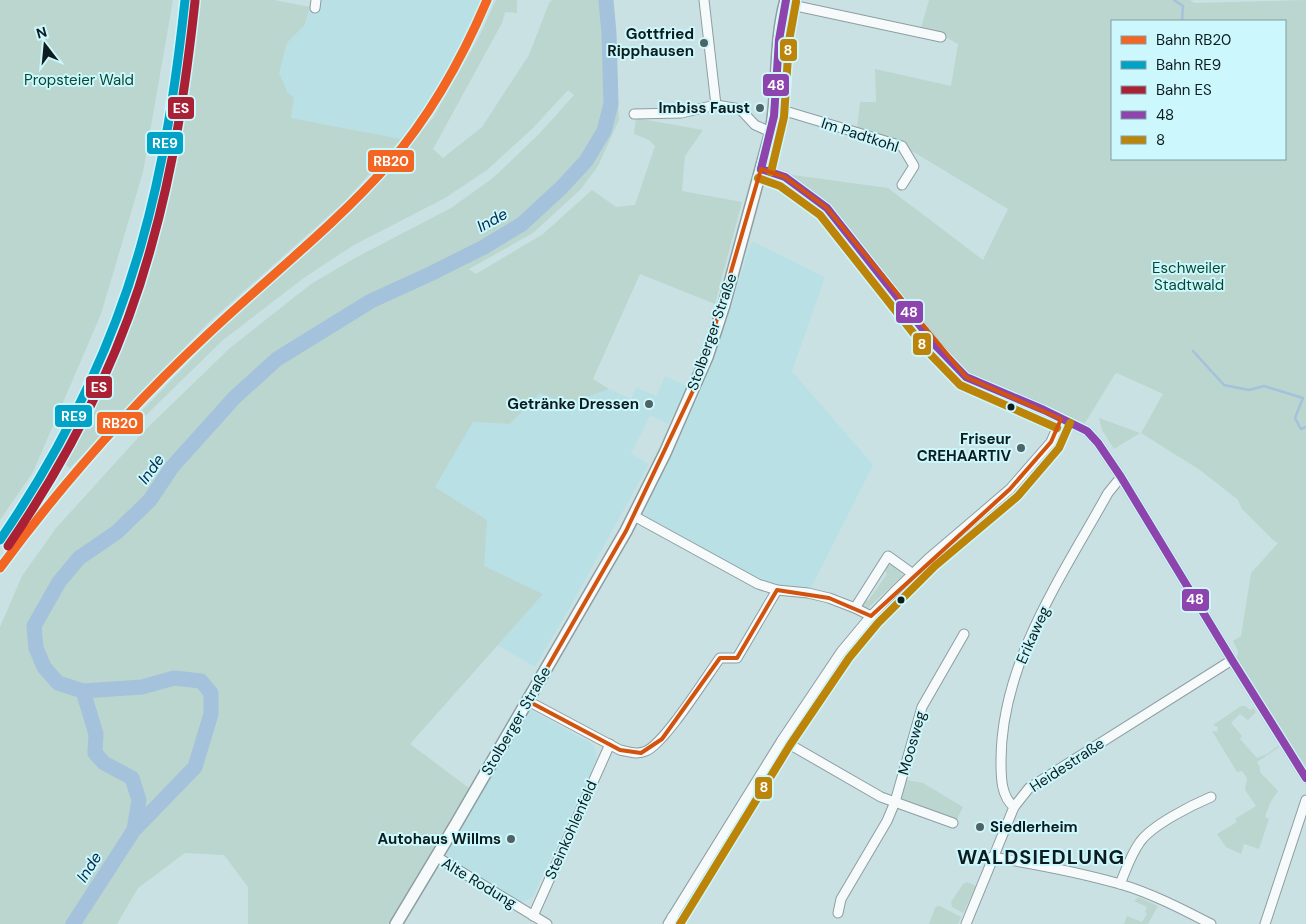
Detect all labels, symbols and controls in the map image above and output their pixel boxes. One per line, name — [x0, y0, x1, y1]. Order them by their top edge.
north arrow — [20, 20, 70, 70]
legend — [1111, 20, 1286, 160]
text: N — [34, 22, 49, 43]
place label: Gottfried Ripphausen — [607, 24, 694, 61]
text: Bahn RB20 — [1156, 30, 1231, 50]
marker: Gottfried Ripphausen — [698, 37, 710, 49]
line badge: 8 — [779, 38, 798, 62]
text: 8 — [784, 41, 793, 59]
text: Bahn RE9 — [1156, 55, 1221, 75]
park label: Propsteier Wald — [24, 70, 134, 90]
line badge: 48 — [762, 73, 790, 97]
text: 48 — [767, 76, 785, 94]
text: Bahn ES — [1156, 80, 1212, 100]
line badge: ES — [167, 96, 195, 120]
place label: Imbiss Faust — [658, 98, 750, 118]
text: ES — [173, 99, 189, 117]
marker: Imbiss Faust — [754, 102, 766, 114]
text: 48 — [1156, 105, 1174, 125]
street label: Im Padtkohl — [819, 113, 901, 157]
text: 8 — [1156, 130, 1165, 150]
line badge: RE9 — [146, 131, 184, 155]
text: RE9 — [152, 134, 178, 152]
line badge: RB20 — [367, 149, 415, 173]
text: RB20 — [373, 152, 409, 170]
water label: Inde — [473, 203, 511, 237]
park label: Eschweiler Stadtwald — [1152, 258, 1226, 295]
street label: Stolberger Straße — [683, 271, 741, 393]
line badge: 48 — [895, 300, 924, 324]
text: 48 — [900, 303, 918, 321]
line badge: 8 — [912, 332, 932, 356]
text: 8 — [918, 335, 927, 353]
line badge: ES — [85, 375, 113, 399]
text: ES — [91, 378, 107, 396]
place label: Getränke Dressen — [507, 394, 639, 414]
marker: Getränke Dressen — [643, 398, 655, 410]
unlabelled marker — [1006, 402, 1016, 412]
line badge: RE9 — [54, 404, 93, 428]
text: RE9 — [61, 407, 87, 425]
line badge: RB20 — [96, 411, 144, 435]
text: RB20 — [102, 414, 138, 432]
place label: Friseur CREHAARTIV — [917, 429, 1011, 466]
marker: Friseur CREHAARTIV — [1015, 442, 1027, 454]
water label: Inde — [133, 450, 169, 488]
line badge: 48 — [1181, 588, 1210, 612]
text: 48 — [1186, 590, 1204, 608]
unlabelled marker — [896, 595, 906, 605]
street label: Erikaweg — [1011, 603, 1055, 667]
street label: Stolberger Straße — [477, 663, 555, 779]
street label: Moosweg — [893, 709, 931, 777]
street label: Heidestraße — [1026, 733, 1108, 797]
line badge: 8 — [754, 776, 773, 800]
street label: Steinkohlenfeld — [540, 777, 602, 883]
text: 8 — [760, 778, 769, 796]
place label: Siedlerheim — [990, 817, 1078, 837]
marker: Siedlerheim — [974, 821, 986, 833]
place label: Autohaus Willms — [378, 829, 501, 849]
marker: Autohaus Willms — [505, 833, 517, 845]
district label: WALDSIEDLUNG — [957, 844, 1125, 870]
water label: Inde — [71, 848, 107, 886]
street label: Alte Rodung — [438, 853, 520, 913]

